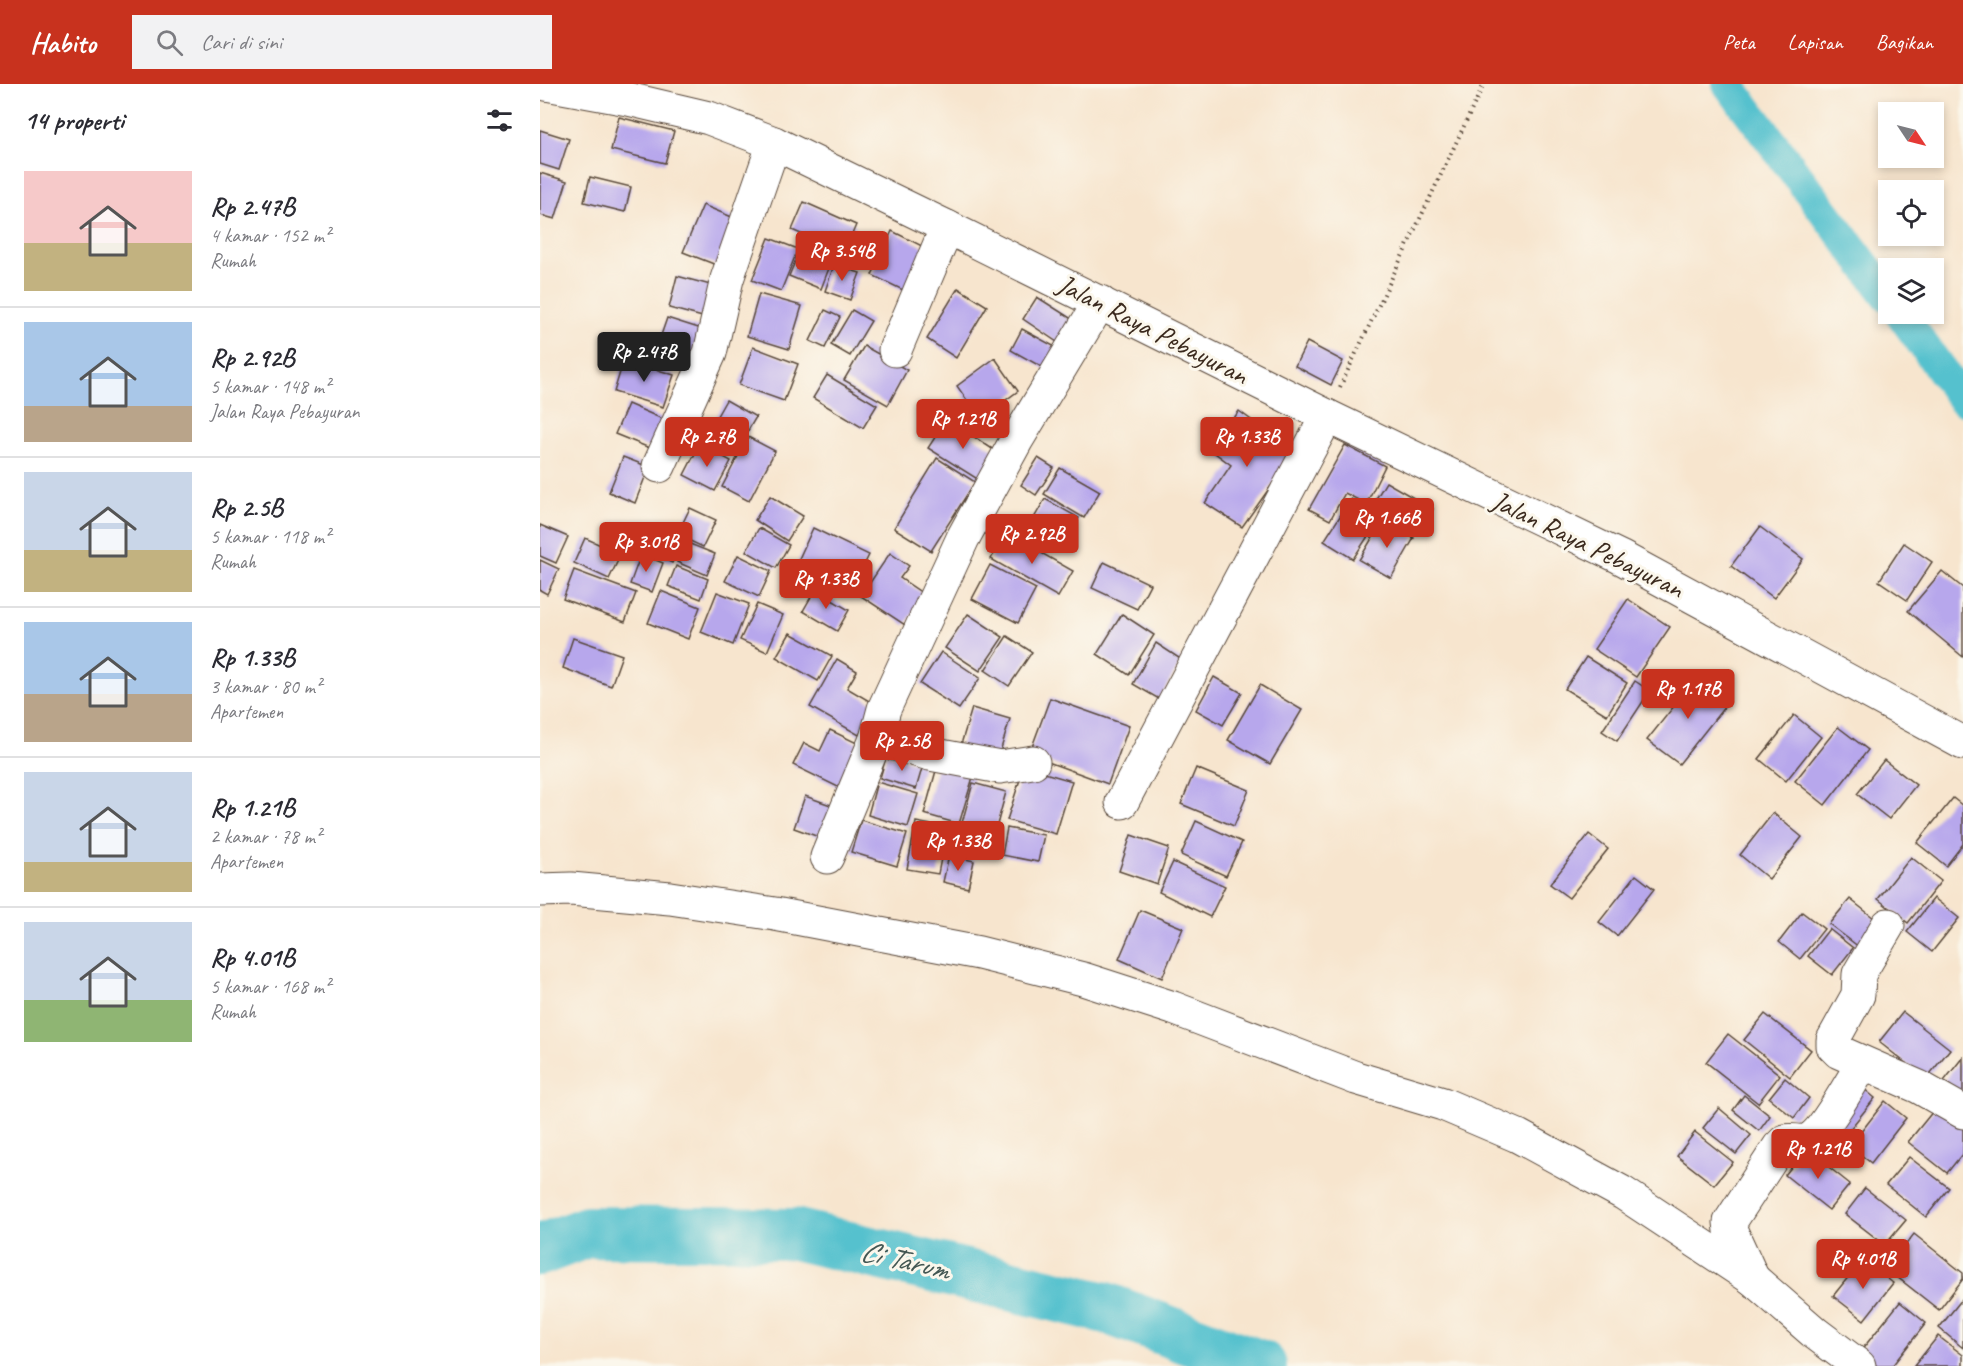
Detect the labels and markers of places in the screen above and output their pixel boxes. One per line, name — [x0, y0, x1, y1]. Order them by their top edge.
pin: Rp 3.54B — [780, 231, 904, 282]
pin: Rp 2.47B — [582, 332, 706, 383]
pin: Rp 1.21B — [901, 399, 1025, 450]
pin: Rp 2.7B — [652, 417, 762, 468]
pin: Rp 1.33B — [1185, 417, 1309, 468]
pin: Rp 1.66B — [1325, 498, 1449, 549]
pin: Rp 2.92B — [970, 514, 1094, 565]
pin: Rp 3.01B — [584, 522, 708, 573]
pin: Rp 1.33B — [764, 559, 888, 610]
pin: Rp 1.17B — [1626, 669, 1750, 720]
pin: Rp 2.5B — [847, 721, 957, 772]
pin: Rp 1.33B — [896, 821, 1020, 872]
pin: Rp 1.21B — [1756, 1129, 1880, 1180]
pin: Rp 4.01B — [1801, 1239, 1925, 1290]

